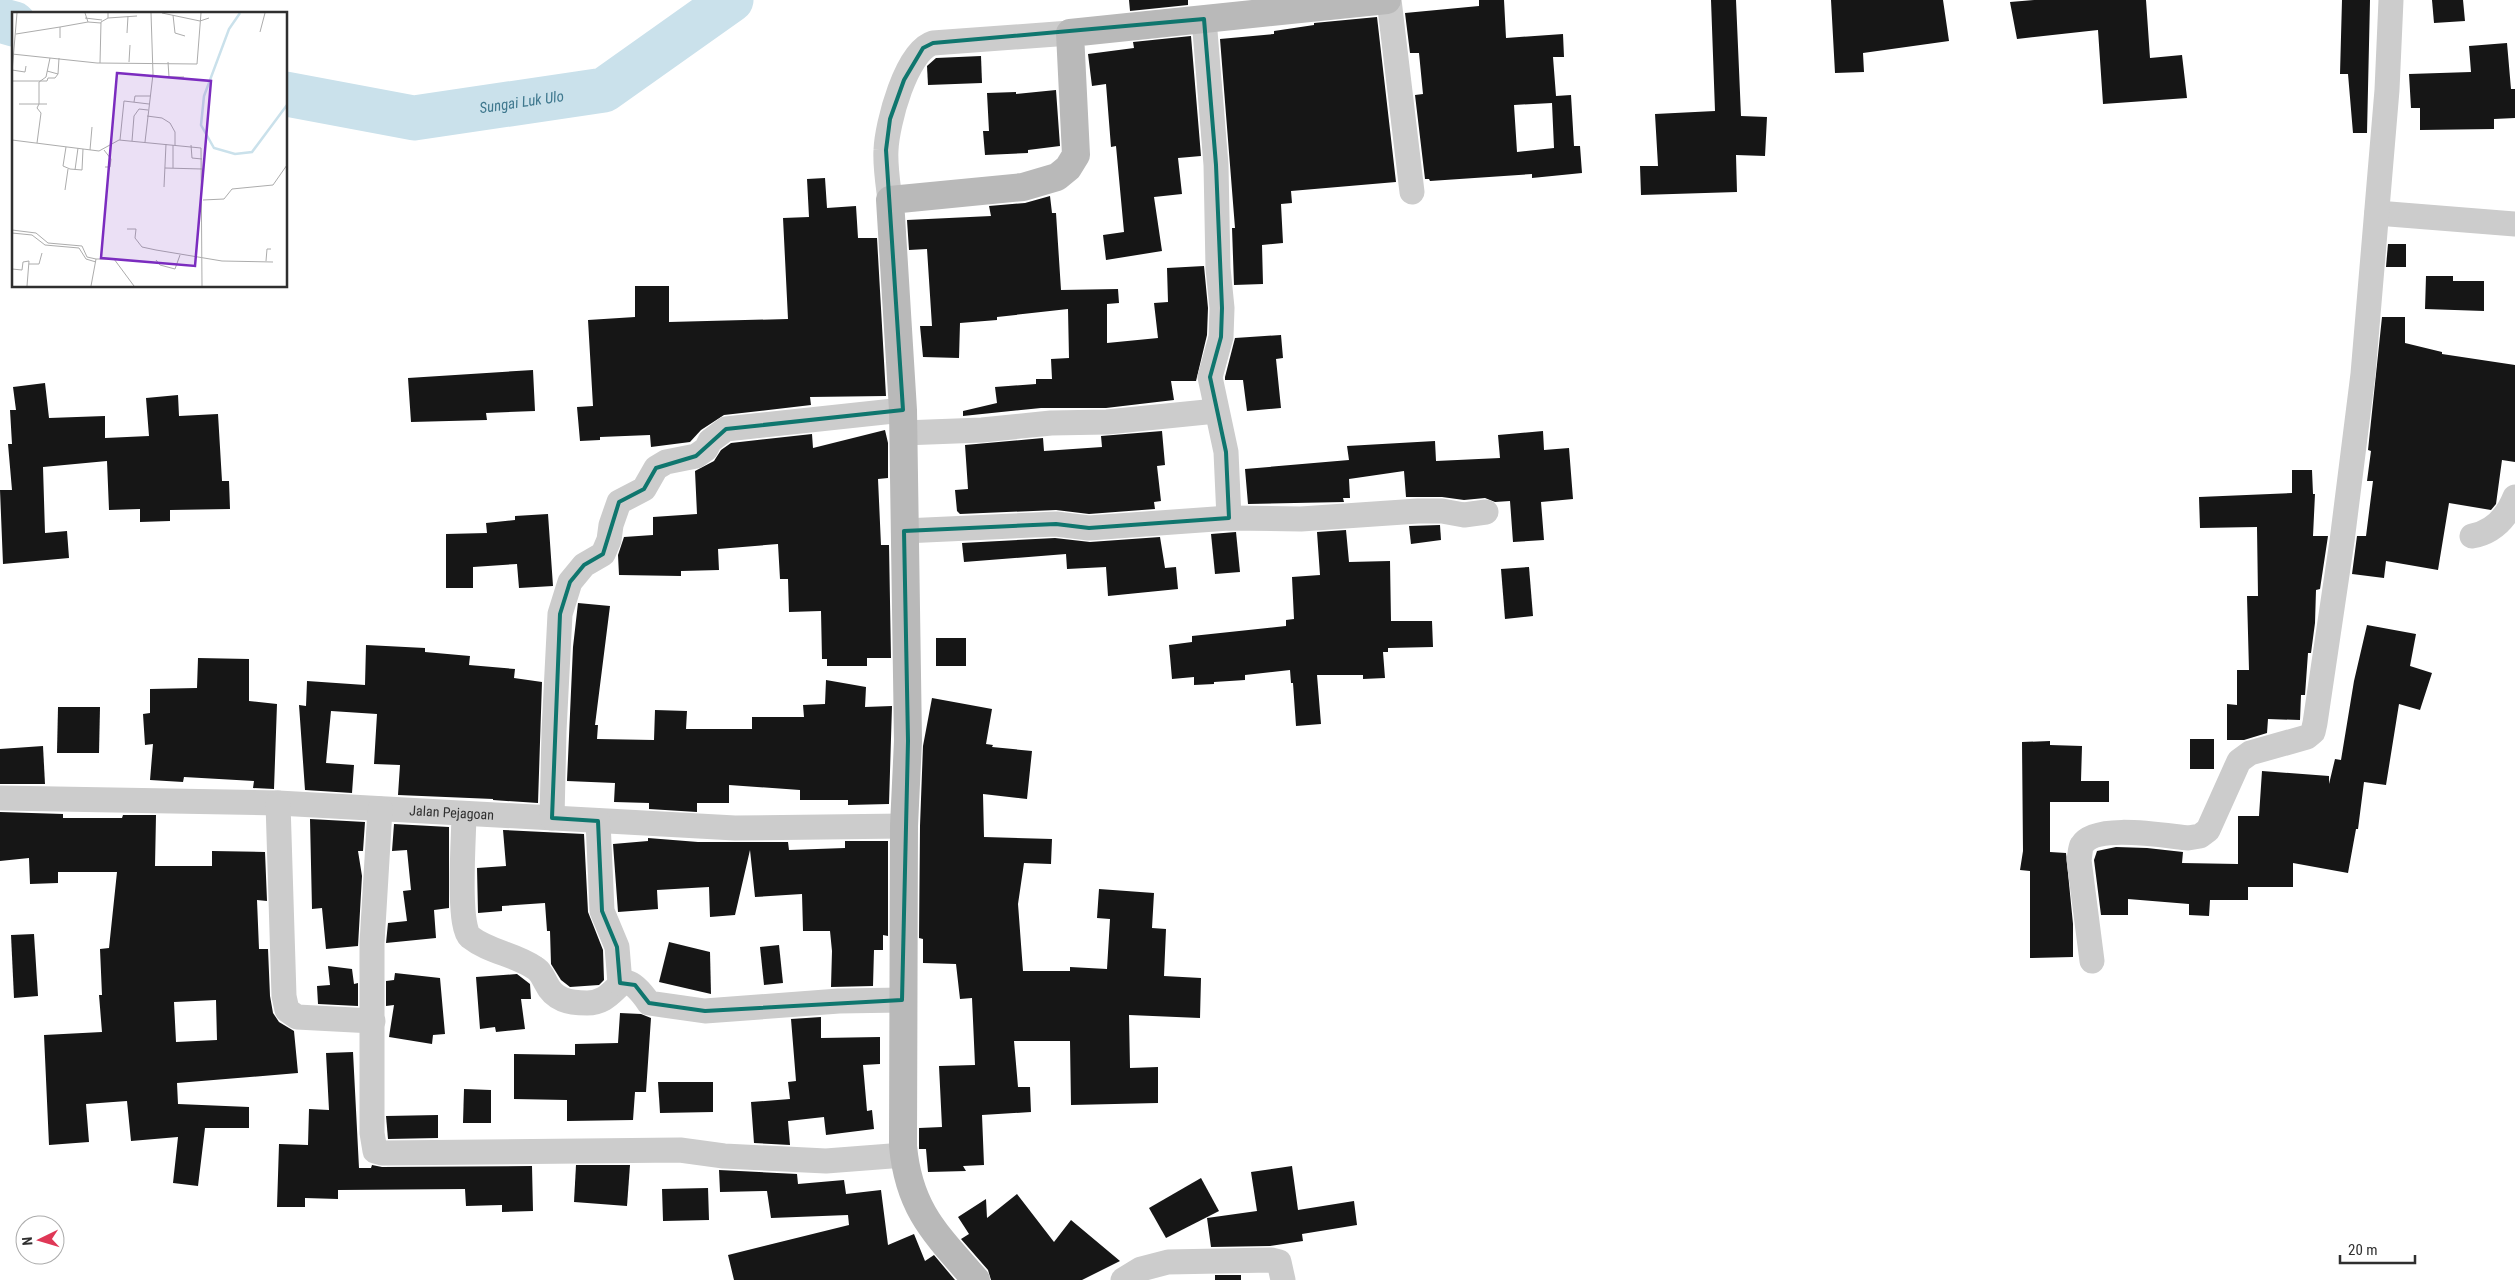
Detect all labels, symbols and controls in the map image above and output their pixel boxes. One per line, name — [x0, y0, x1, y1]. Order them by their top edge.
inset map — [12, 12, 288, 288]
water label: Sungai Luk Ulo — [478, 87, 565, 117]
street label: Jalan Pejagoan — [409, 802, 495, 823]
north arrow — [15, 1215, 65, 1265]
scale bar — [2340, 1232, 2415, 1264]
text: N — [19, 1236, 35, 1246]
text: 20 m — [2348, 1241, 2378, 1259]

